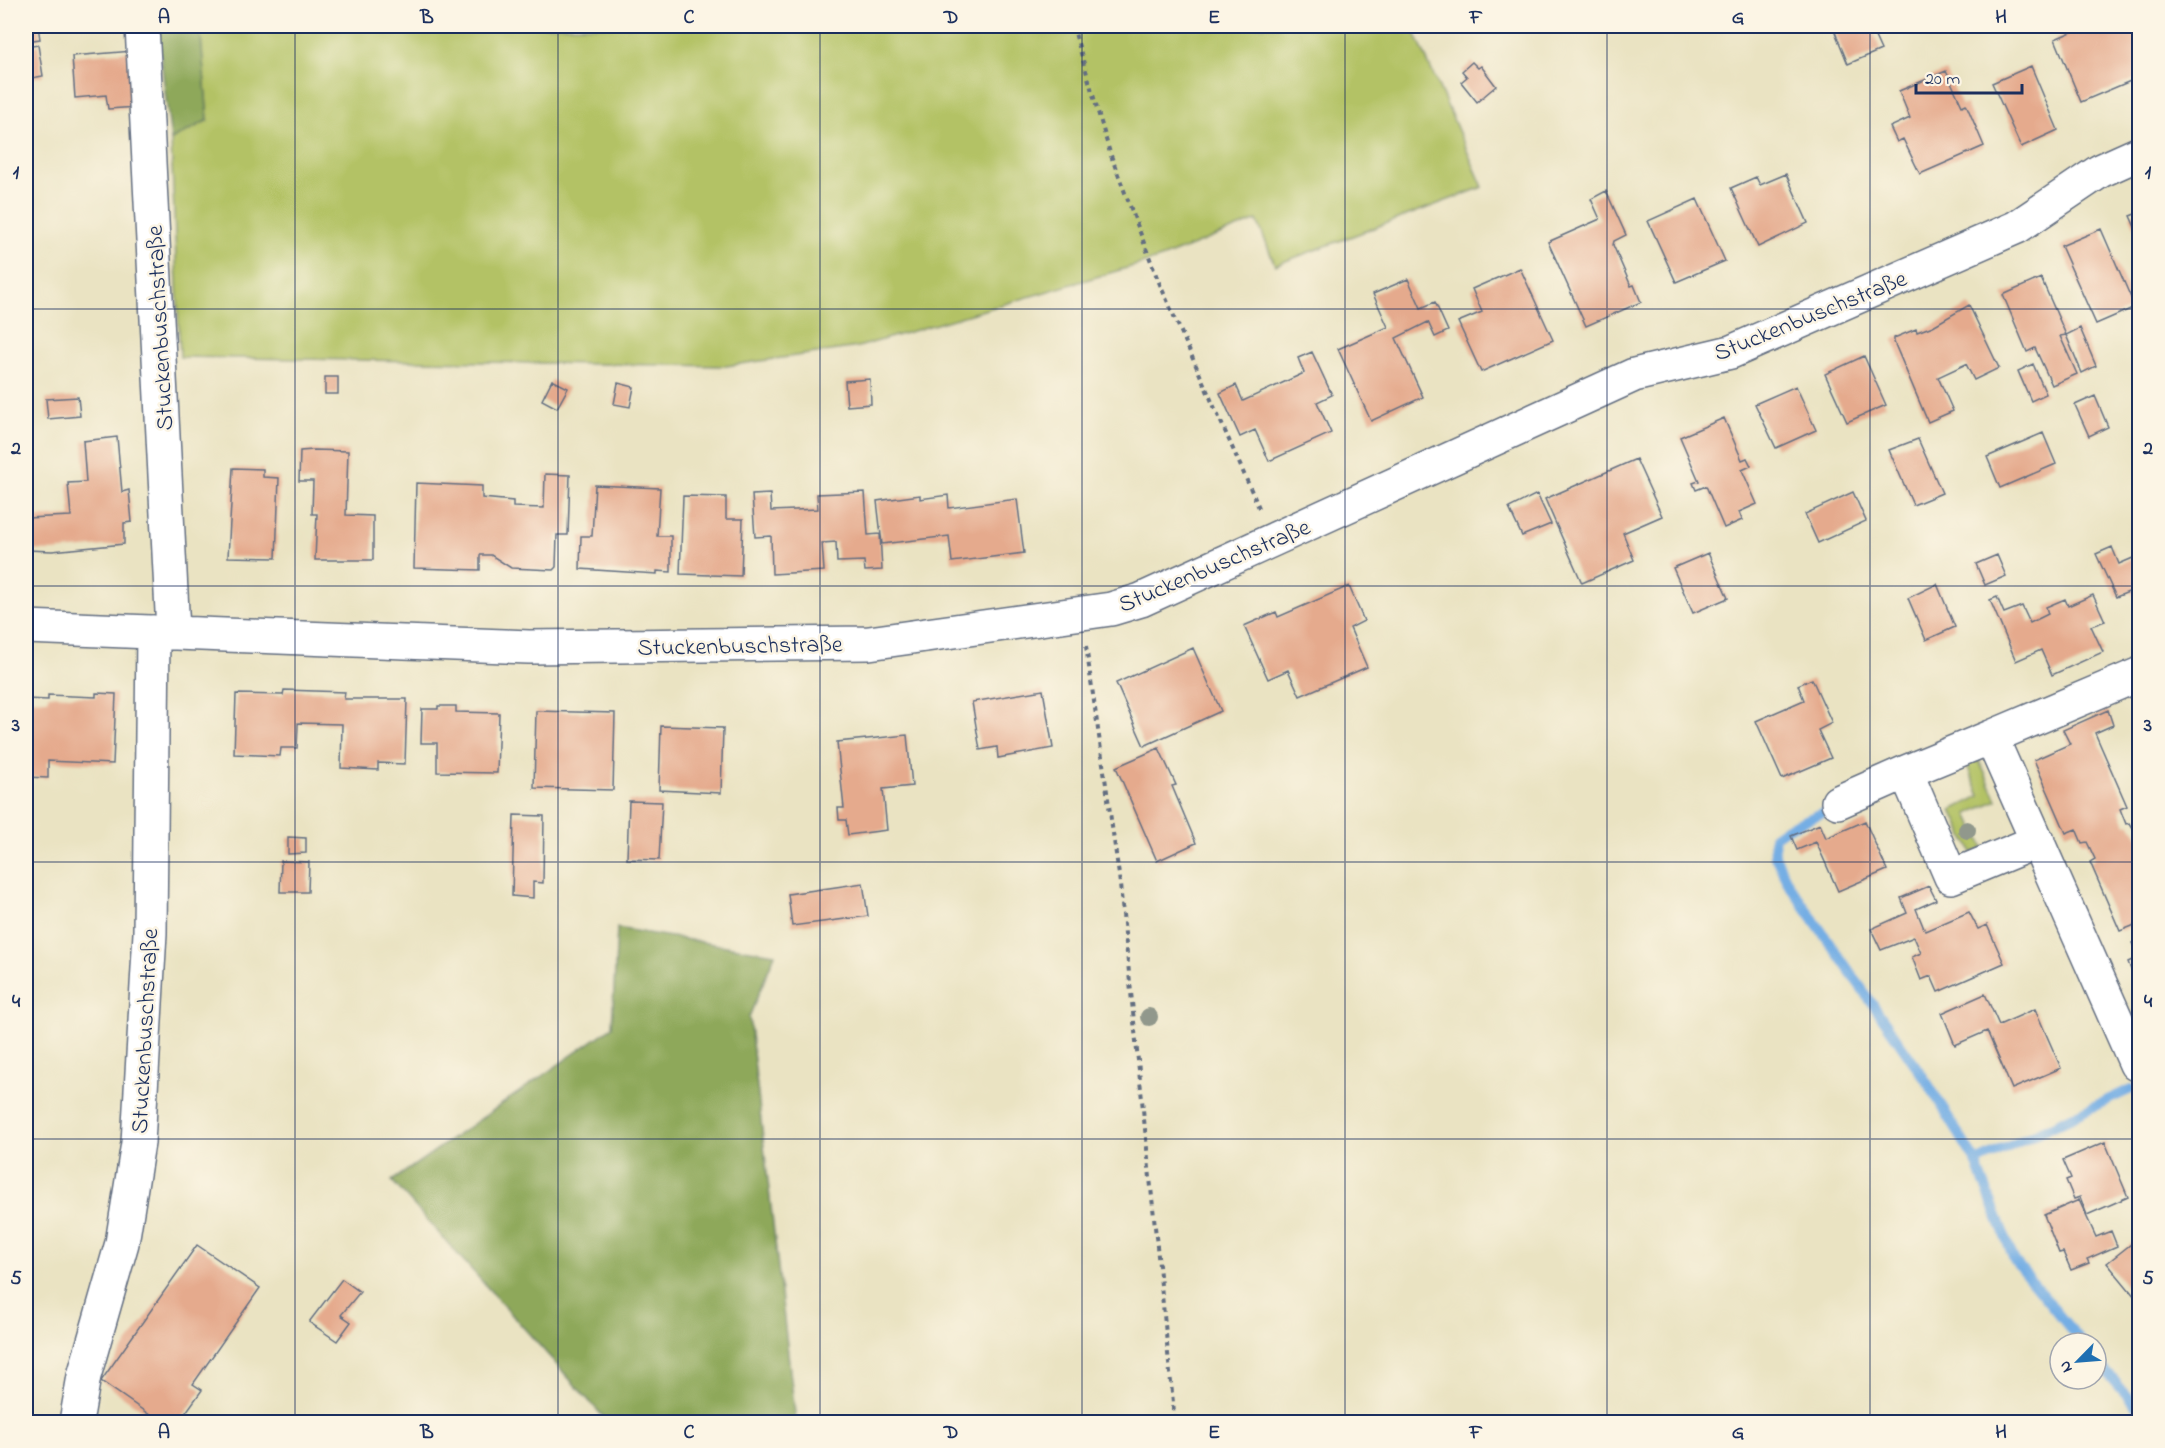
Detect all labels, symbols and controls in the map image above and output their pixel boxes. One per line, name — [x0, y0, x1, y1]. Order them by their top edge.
text: A — [158, 4, 170, 33]
text: B — [419, 4, 434, 33]
text: C — [684, 4, 695, 33]
text: D — [943, 4, 958, 33]
text: E — [1208, 4, 1220, 33]
text: F — [1469, 4, 1483, 33]
text: G — [1732, 4, 1745, 33]
text: H — [1995, 4, 2007, 33]
scale bar — [1916, 57, 2022, 95]
text: 20 m — [1925, 67, 1960, 93]
text: 1 — [13, 159, 20, 188]
text: 1 — [2145, 159, 2152, 188]
street label: Stuckenbuschstraße — [139, 224, 184, 431]
street label: Stuckenbuschstraße — [1709, 263, 1913, 372]
text: 2 — [10, 435, 21, 464]
text: 2 — [2142, 435, 2153, 464]
street label: Stuckenbuschstraße — [1114, 511, 1317, 624]
street label: Stuckenbuschstraße — [637, 628, 843, 667]
text: 3 — [11, 712, 20, 741]
text: 3 — [2143, 712, 2152, 741]
street label: Stuckenbuschstraße — [124, 927, 169, 1135]
text: 4 — [12, 988, 21, 1017]
text: 4 — [2144, 988, 2153, 1017]
text: 5 — [10, 1265, 22, 1294]
text: 5 — [2142, 1265, 2154, 1294]
north arrow — [2048, 1331, 2108, 1391]
text: N — [2053, 1356, 2079, 1376]
text: A — [158, 1419, 170, 1448]
text: B — [419, 1419, 434, 1448]
text: C — [684, 1419, 695, 1448]
text: D — [943, 1419, 958, 1448]
text: E — [1208, 1419, 1220, 1448]
text: F — [1469, 1419, 1483, 1448]
text: G — [1732, 1419, 1745, 1448]
text: H — [1995, 1419, 2007, 1448]

